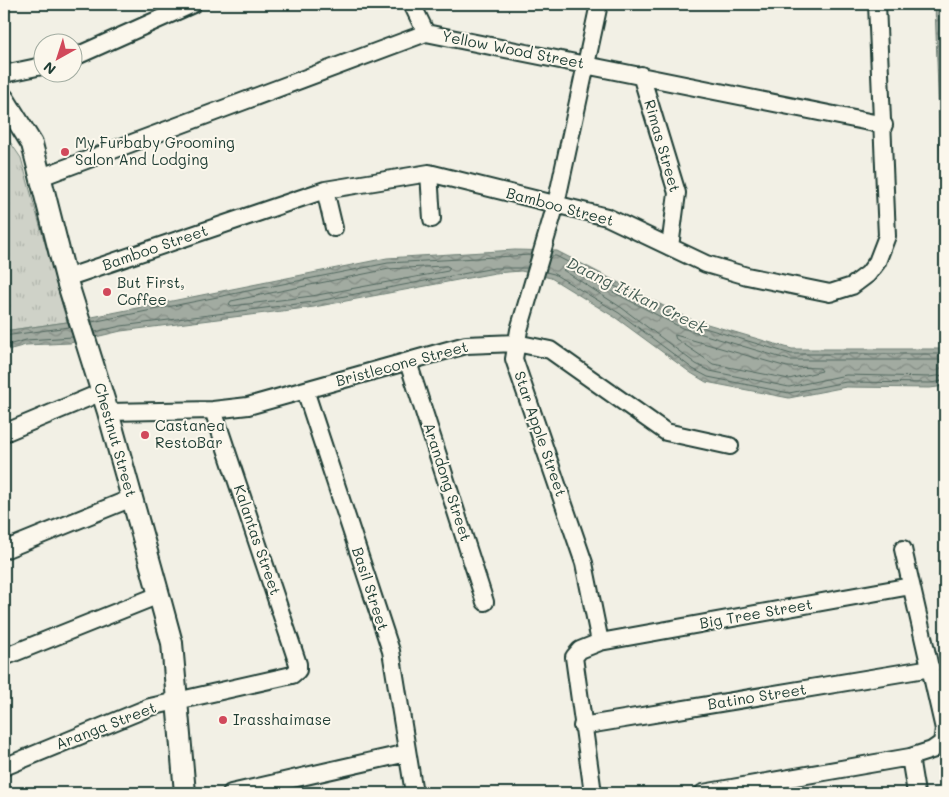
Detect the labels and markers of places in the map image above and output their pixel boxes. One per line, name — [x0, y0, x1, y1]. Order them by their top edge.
place label: My Furbaby Grooming Salon And Lodging — [75, 132, 235, 169]
marker: My Furbaby Grooming Salon And Lodging — [59, 146, 71, 158]
place label: But First, Coffee — [117, 272, 185, 309]
marker: But First, Coffee — [101, 286, 113, 298]
place label: Castanea RestoBar — [155, 415, 225, 452]
marker: Castanea RestoBar — [139, 429, 151, 441]
place label: Irasshaimase — [233, 709, 331, 729]
marker: Irasshaimase — [217, 714, 229, 726]

